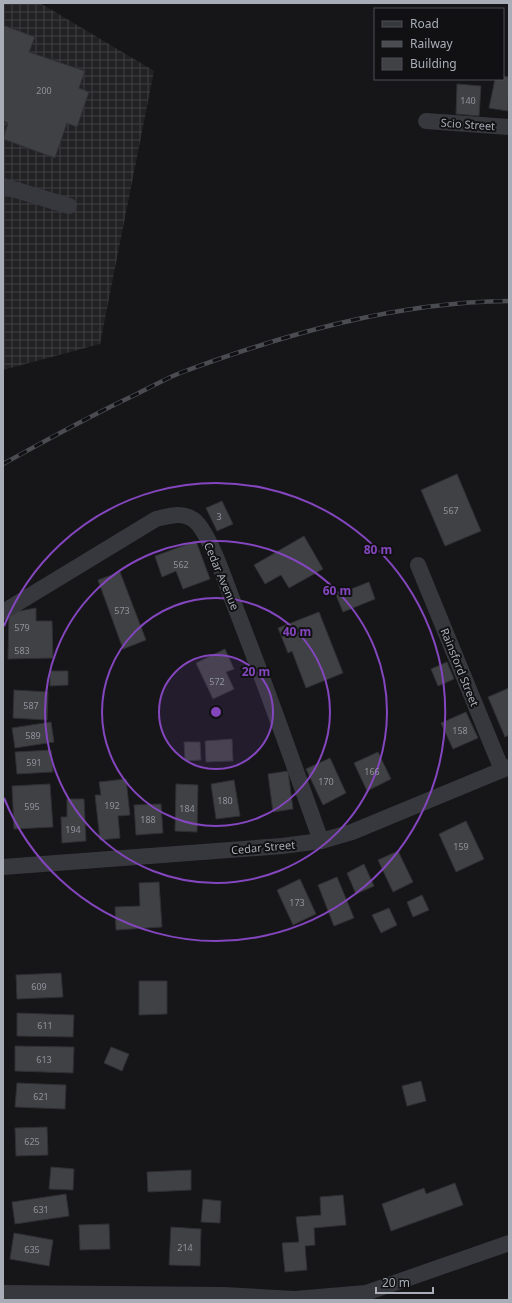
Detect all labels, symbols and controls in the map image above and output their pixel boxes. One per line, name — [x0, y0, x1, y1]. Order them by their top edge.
legend — [374, 8, 504, 80]
text: Road — [410, 15, 439, 32]
text: Railway — [410, 35, 454, 52]
text: Building — [410, 55, 457, 72]
house number: 200 — [36, 84, 52, 97]
house number: 140 — [460, 94, 476, 107]
street label: Scio Street — [440, 115, 496, 133]
house number: 567 — [443, 504, 459, 517]
house number: 3 — [216, 510, 222, 523]
street label: Cedar Avenue — [201, 540, 243, 612]
text: 80 m — [364, 541, 392, 558]
house number: 562 — [173, 558, 189, 571]
text: 60 m — [323, 582, 351, 599]
house number: 573 — [114, 604, 130, 617]
house number: 579 — [14, 621, 30, 634]
text: 40 m — [283, 623, 311, 640]
street label: Rainsford Street — [437, 626, 483, 708]
house number: 583 — [14, 644, 30, 657]
text: 20 m — [242, 663, 270, 680]
house number: 572 — [209, 675, 225, 688]
house number: 587 — [23, 699, 39, 712]
centre of rings — [209, 705, 223, 719]
house number: 158 — [452, 724, 468, 737]
house number: 589 — [25, 729, 41, 742]
house number: 591 — [26, 756, 42, 769]
house number: 166 — [364, 765, 380, 778]
house number: 170 — [318, 775, 334, 788]
house number: 180 — [217, 794, 233, 807]
house number: 192 — [104, 799, 120, 812]
house number: 595 — [24, 800, 40, 813]
house number: 184 — [179, 802, 195, 815]
house number: 188 — [140, 813, 156, 826]
house number: 194 — [65, 823, 81, 836]
street label: Cedar Street — [230, 837, 296, 857]
house number: 159 — [453, 840, 469, 853]
house number: 173 — [289, 896, 305, 909]
house number: 609 — [31, 980, 47, 993]
house number: 611 — [37, 1019, 53, 1032]
house number: 613 — [36, 1053, 52, 1066]
house number: 621 — [33, 1090, 49, 1103]
house number: 625 — [24, 1135, 40, 1148]
house number: 631 — [33, 1203, 49, 1216]
house number: 214 — [177, 1241, 193, 1254]
house number: 635 — [24, 1243, 40, 1256]
scale bar — [376, 1269, 433, 1295]
text: 20 m — [382, 1274, 410, 1291]

